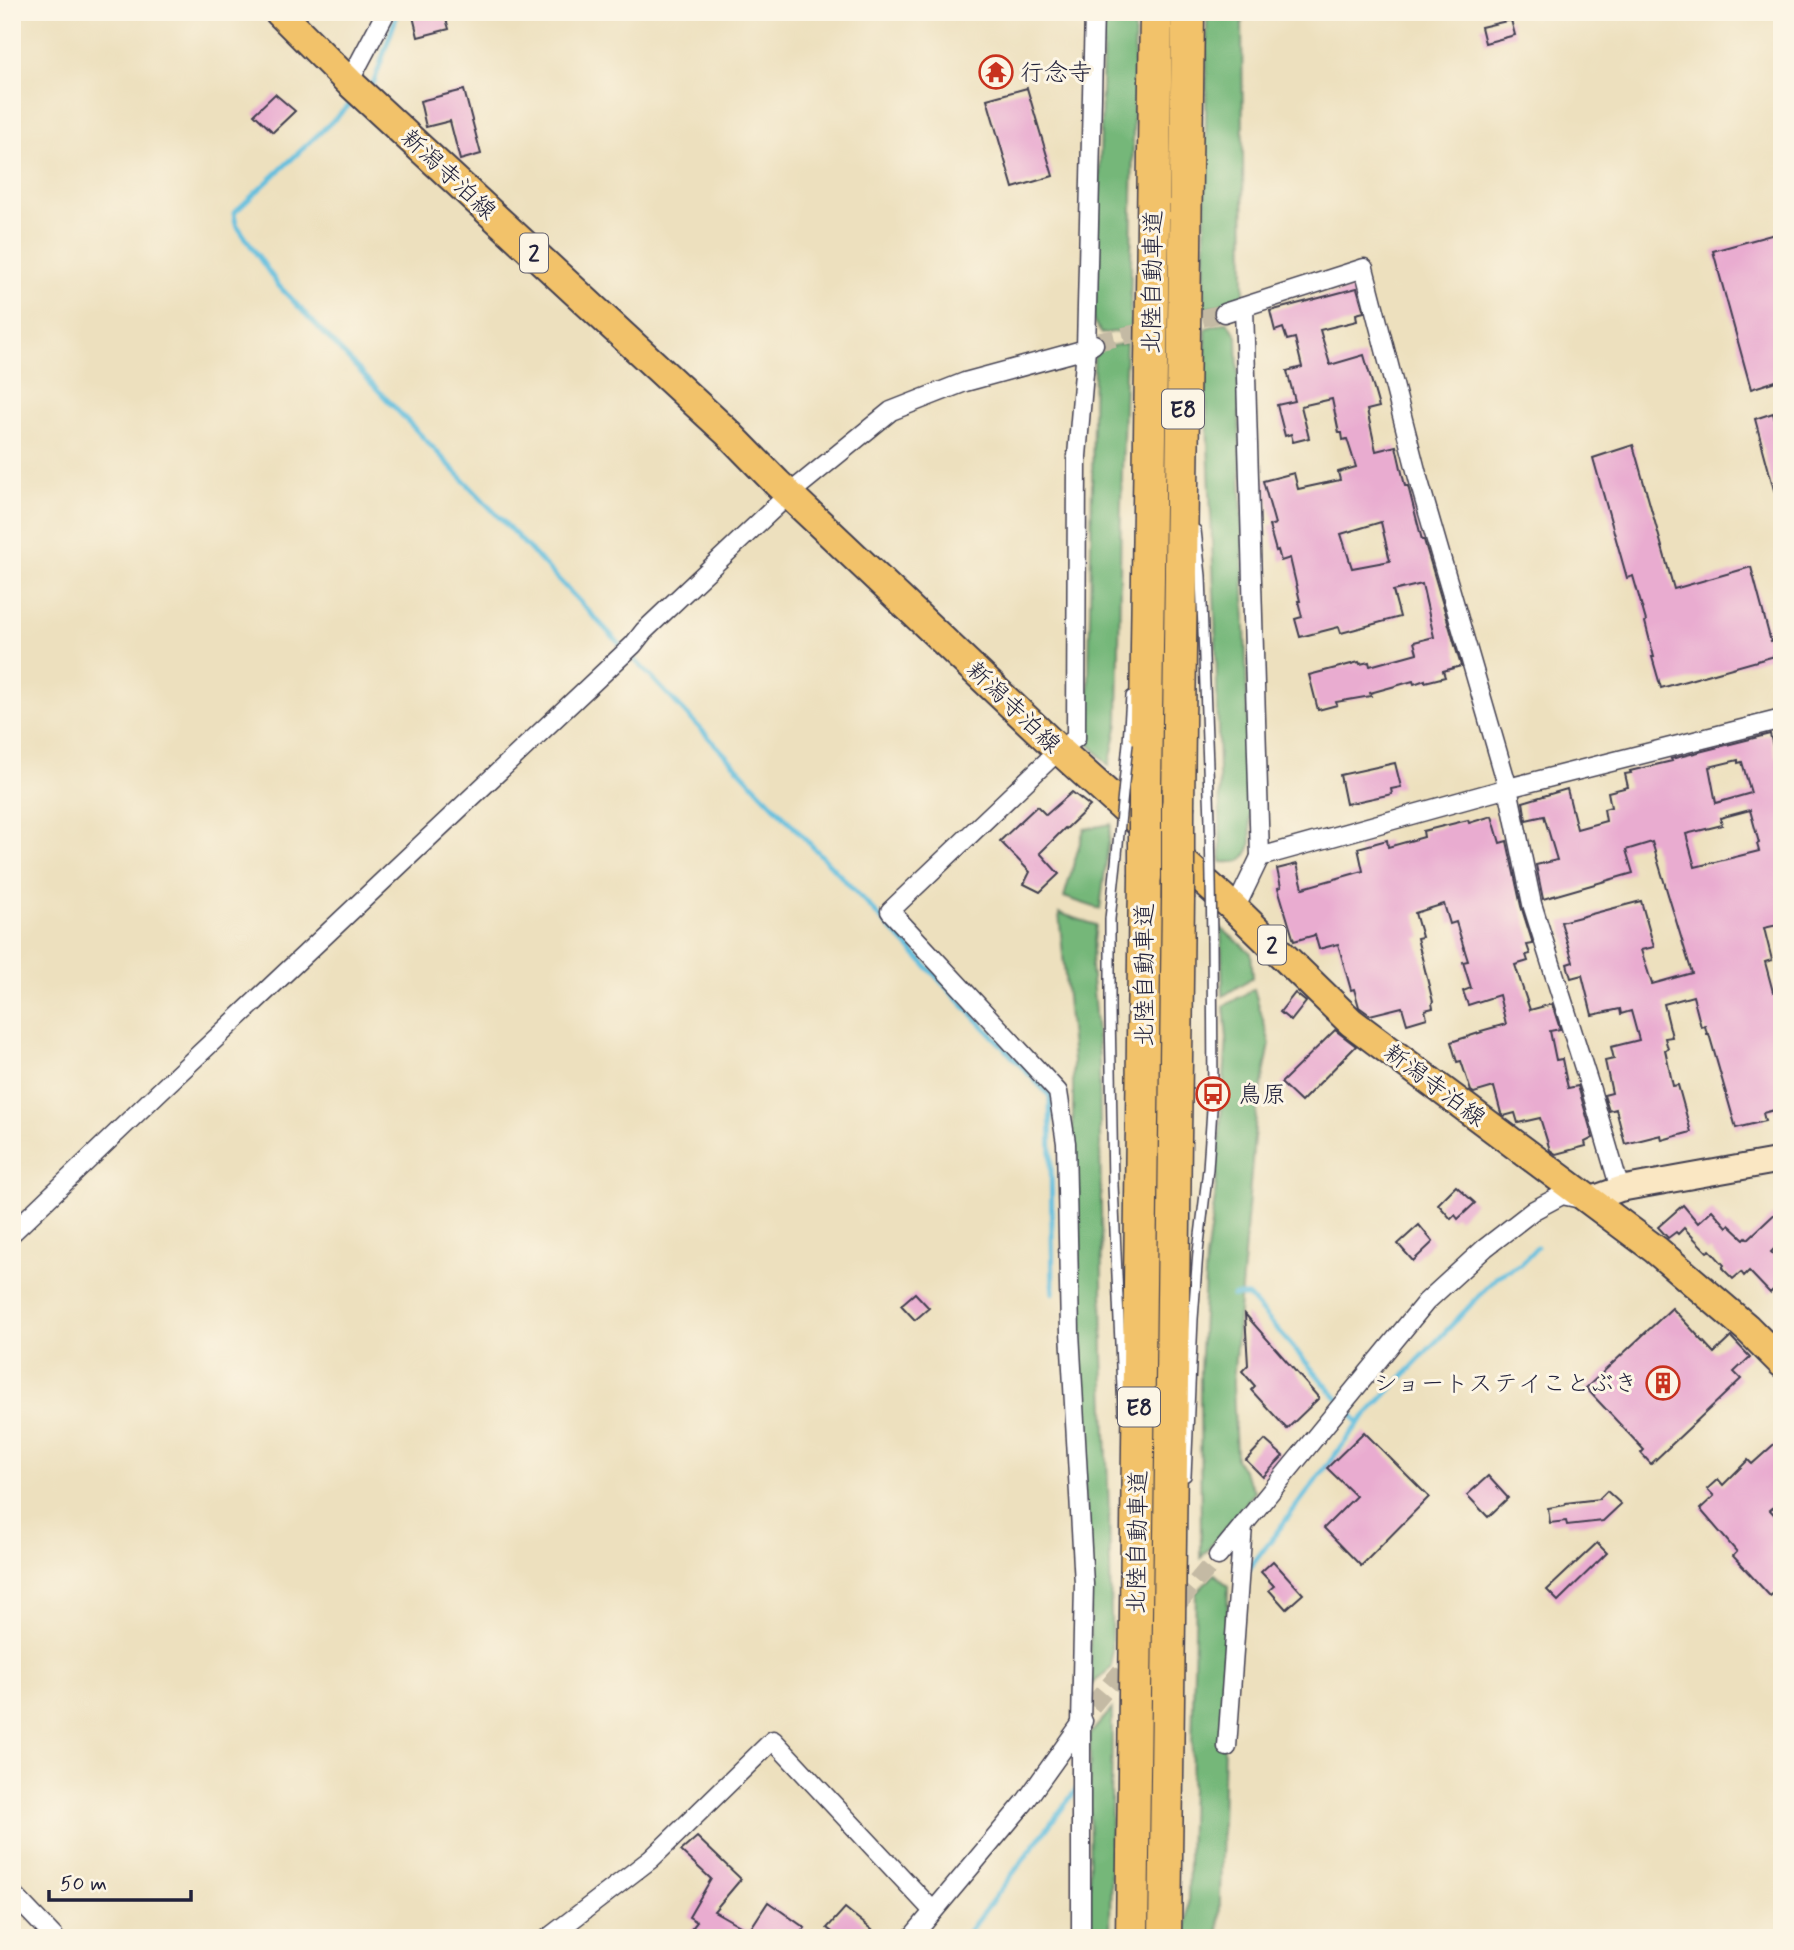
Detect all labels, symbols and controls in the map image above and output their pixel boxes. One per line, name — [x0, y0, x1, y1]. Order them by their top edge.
temple icon: 行念寺 — [977, 53, 1015, 91]
place label: 行念寺 — [1020, 58, 1092, 89]
street label: 新潟寺泊線 — [394, 123, 502, 227]
street label: 北陸自動車道 — [1137, 210, 1170, 354]
road number: 2 — [520, 234, 548, 272]
road number: E8 — [1162, 390, 1204, 428]
street label: 新潟寺泊線 — [959, 655, 1067, 761]
street label: 北陸自動車道 — [1130, 903, 1161, 1047]
road number: 2 — [1258, 926, 1286, 964]
street label: 新潟寺泊線 — [1377, 1038, 1491, 1135]
bus stop icon: 鳥原 — [1194, 1075, 1232, 1113]
place label: 鳥原 — [1238, 1080, 1286, 1111]
building icon: ショートステイことぶき — [1644, 1364, 1682, 1402]
place label: ショートステイことぶき — [1374, 1369, 1638, 1400]
road number: E8 — [1118, 1388, 1160, 1426]
street label: 北陸自動車道 — [1122, 1470, 1155, 1614]
scale bar — [49, 1859, 191, 1903]
text: 50 m — [60, 1870, 107, 1898]

